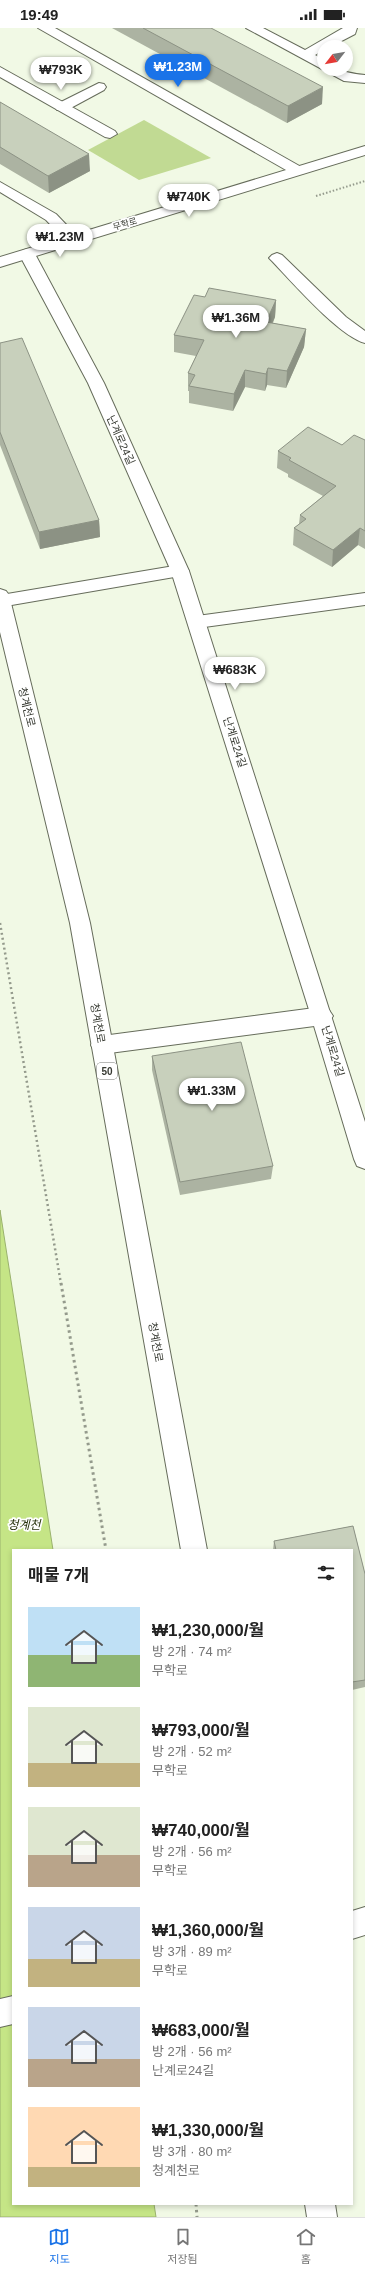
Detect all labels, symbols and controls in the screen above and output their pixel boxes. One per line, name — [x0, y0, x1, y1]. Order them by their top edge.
text: 19:49 — [20, 6, 58, 23]
north arrow — [317, 40, 353, 76]
map controls — [317, 40, 353, 76]
pin: ₩1.23M — [145, 54, 211, 88]
pin: ₩793K — [33, 57, 89, 91]
text: ₩1.23M — [154, 59, 202, 74]
text: ₩793K — [39, 62, 83, 77]
pin: ₩740K — [161, 184, 217, 218]
text: ₩740K — [167, 189, 211, 204]
street label: 무학로 — [111, 215, 138, 232]
pin: ₩1.23M — [27, 224, 93, 258]
text: ₩1.23M — [36, 229, 84, 244]
pin: ₩1.36M — [203, 305, 269, 339]
text: ₩1.36M — [212, 310, 260, 325]
street label: 난계로24길 — [105, 413, 137, 467]
pin: ₩683K — [207, 657, 263, 691]
text: ₩683K — [213, 662, 257, 677]
street label: 청계천로 — [16, 686, 38, 728]
street label: 난계로24길 — [221, 715, 249, 769]
street label: 청계천로 — [89, 1002, 107, 1044]
street label: 난계로24길 — [320, 1024, 346, 1078]
road number: 50 — [97, 1063, 117, 1079]
pin: ₩1.33M — [179, 1078, 245, 1112]
text: ₩1.33M — [188, 1083, 236, 1098]
street label: 청계천로 — [147, 1321, 165, 1363]
water label: 청계천 — [7, 1518, 43, 1532]
icon: filters — [315, 1562, 337, 1584]
text: 매물 7개 — [28, 1566, 89, 1585]
text: ₩1,230,000/월 — [152, 1621, 264, 1640]
icon: home — [60, 1623, 108, 1671]
text: 방 2개 · 74 m² — [152, 1644, 232, 1659]
text: 무학로 — [152, 1663, 188, 1678]
text: ₩793,000/월 — [152, 1721, 250, 1740]
icon: home — [60, 1723, 108, 1771]
text: 방 2개 · 52 m² — [152, 1744, 232, 1759]
text: 무학로 — [152, 1763, 188, 1778]
text: ₩740,000/월 — [152, 1821, 250, 1840]
icon: home — [60, 1823, 108, 1871]
text: 방 2개 · 56 m² — [152, 1844, 232, 1859]
text: 무학로 — [152, 1863, 188, 1878]
text: ₩1,360,000/월 — [152, 1921, 264, 1940]
icon: home — [60, 1923, 108, 1971]
text: 방 3개 · 89 m² — [152, 1944, 232, 1959]
text: 무학로 — [152, 1963, 188, 1978]
text: ₩683,000/월 — [152, 2021, 250, 2040]
icon: home — [60, 2023, 108, 2071]
text: 방 2개 · 56 m² — [152, 2044, 232, 2059]
text: 난계로24길 — [152, 2063, 214, 2078]
text: ₩1,330,000/월 — [152, 2121, 264, 2140]
icon: home — [60, 2123, 108, 2171]
text: 방 3개 · 80 m² — [152, 2144, 232, 2159]
text: 청계천로 — [152, 2163, 200, 2178]
tab: 지도 — [48, 2226, 70, 2266]
tab: 저장됨 — [167, 2226, 198, 2266]
tab: 홈 — [295, 2226, 317, 2266]

